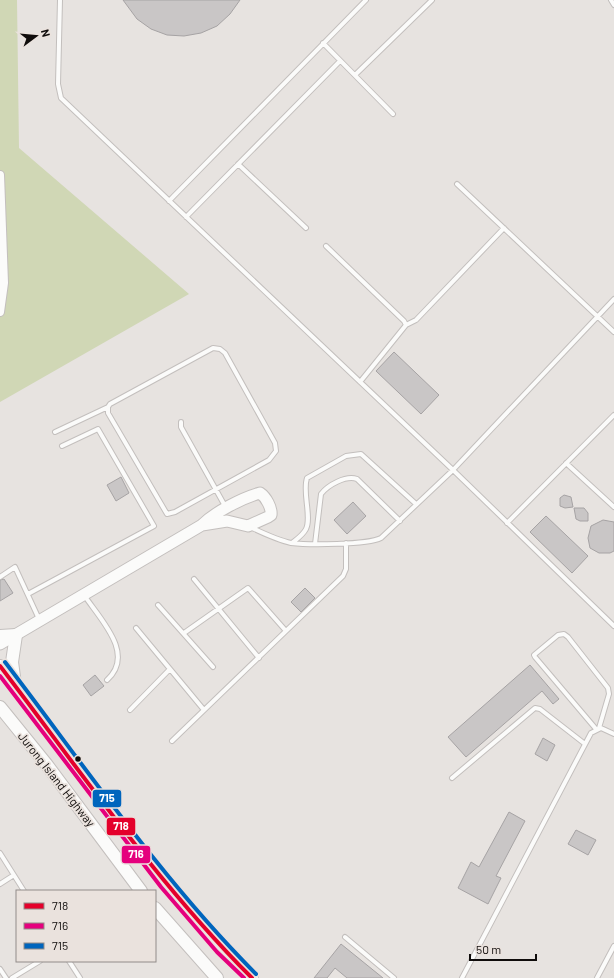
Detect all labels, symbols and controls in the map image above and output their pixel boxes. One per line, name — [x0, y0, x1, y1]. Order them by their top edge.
north arrow — [16, 16, 56, 56]
text: N — [39, 28, 53, 38]
street label: Jurong Island Highway — [16, 729, 99, 830]
unlabelled marker — [73, 754, 83, 764]
line badge: 715 — [92, 789, 122, 808]
text: 715 — [99, 791, 115, 804]
line badge: 718 — [106, 817, 136, 836]
text: 718 — [113, 819, 129, 832]
line badge: 716 — [121, 845, 151, 864]
text: 716 — [128, 847, 144, 860]
legend — [16, 890, 156, 962]
text: 718 — [52, 898, 68, 912]
text: 716 — [52, 918, 68, 932]
scale bar — [470, 936, 536, 962]
text: 715 — [52, 938, 68, 952]
text: 50 m — [476, 942, 501, 956]

